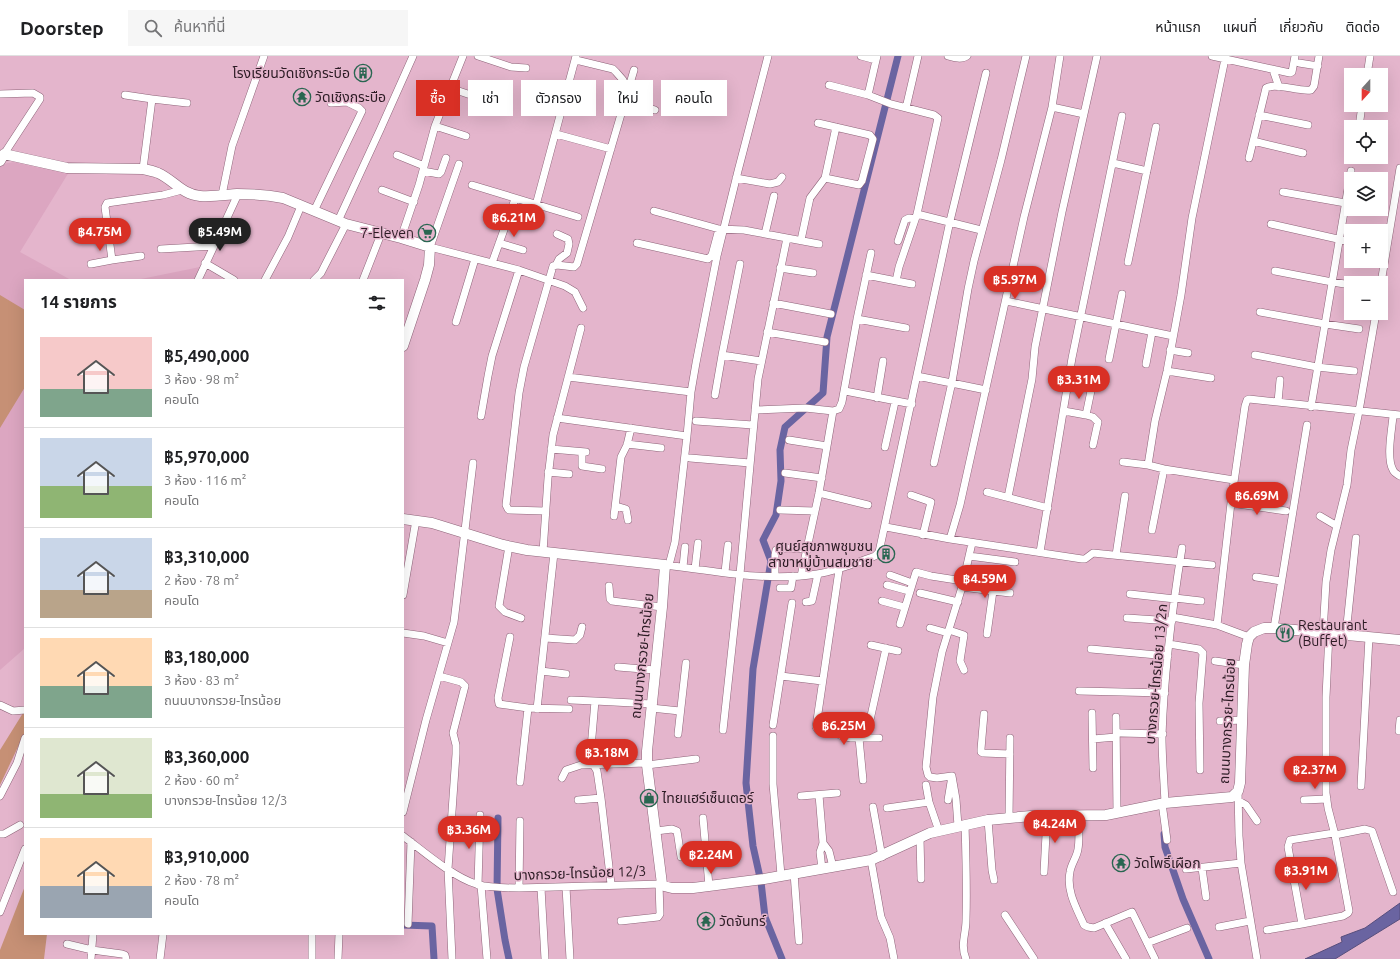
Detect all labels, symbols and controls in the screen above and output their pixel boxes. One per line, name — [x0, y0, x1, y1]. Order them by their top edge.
search box — [128, 10, 408, 46]
text: Doorstep — [20, 17, 104, 39]
icon: search — [142, 17, 164, 39]
text: ค้นหาที่นี่ — [174, 18, 225, 35]
text: หน้าแรก — [1155, 19, 1201, 35]
text: แผนที่ — [1223, 19, 1257, 35]
text: เกี่ยวกับ — [1279, 19, 1324, 35]
text: ติดต่อ — [1346, 19, 1380, 35]
building icon: โรงเรียนวัดเชิงกระบือ — [353, 63, 373, 83]
place label: โรงเรียนวัดเชิงกระบือ — [233, 65, 350, 81]
north arrow — [1344, 68, 1388, 112]
map controls — [1344, 68, 1388, 320]
chip: ซื้อ — [416, 80, 460, 116]
chip: เช่า — [468, 80, 513, 116]
chip: ตัวกรอง — [521, 80, 596, 116]
chip: ใหม่ — [604, 80, 653, 116]
chip: คอนโด — [661, 80, 727, 116]
temple icon: วัดเชิงกระบือ — [292, 87, 312, 107]
place label: วัดเชิงกระบือ — [315, 89, 386, 105]
button: locate — [1344, 120, 1388, 164]
button: layers — [1344, 172, 1388, 216]
pin: ฿6.21M — [481, 204, 547, 238]
text: ฿6.21M — [492, 210, 536, 224]
pin: ฿4.75M — [67, 218, 133, 252]
pin: ฿5.49M — [187, 218, 253, 252]
supermarket icon: 7-Eleven — [417, 223, 437, 243]
text: ฿4.75M — [78, 224, 122, 238]
text: ฿5.49M — [198, 224, 242, 238]
button: + — [1344, 224, 1388, 268]
place label: 7-Eleven — [360, 225, 414, 241]
pin: ฿5.97M — [982, 266, 1048, 300]
text: ฿5.97M — [993, 272, 1037, 286]
button: − — [1344, 276, 1388, 320]
text: 14 รายการ — [40, 292, 117, 311]
icon: filters — [366, 292, 388, 314]
text: ฿5,490,000 — [164, 346, 249, 365]
icon: home — [72, 353, 120, 401]
pin: ฿3.31M — [1046, 366, 1112, 400]
text: 3 ห้อง · 98 m² — [164, 372, 239, 386]
text: ฿3.31M — [1057, 372, 1101, 386]
text: คอนโด — [164, 392, 199, 406]
text: ฿5,970,000 — [164, 447, 249, 466]
icon: home — [72, 454, 120, 502]
text: 3 ห้อง · 116 m² — [164, 473, 246, 487]
pin: ฿6.69M — [1224, 482, 1290, 516]
text: ฿6.69M — [1235, 488, 1279, 502]
text: คอนโด — [164, 493, 199, 507]
place label: ศูนย์สุขภาพชุมชน สาขาหมู่บ้านสมชาย — [768, 538, 873, 571]
building icon: ศูนย์สุขภาพชุมชน สาขาหมู่บ้านสมชาย — [876, 544, 896, 564]
text: ฿3,310,000 — [164, 547, 249, 566]
icon: home — [72, 554, 120, 602]
pin: ฿4.59M — [952, 565, 1018, 599]
text: ฿4.59M — [963, 571, 1007, 585]
text: 2 ห้อง · 78 m² — [164, 573, 239, 587]
street label: ถนนบางกรวย-ไทรน้อย — [627, 592, 657, 720]
text: คอนโด — [164, 593, 199, 607]
street label: บางกรวย-ไทรน้อย 13/2ก — [1142, 603, 1170, 745]
place label: Restaurant (Buffet) — [1298, 617, 1368, 649]
restaurant icon: Restaurant (Buffet) — [1275, 623, 1295, 643]
text: ฿3,180,000 — [164, 647, 249, 666]
icon: home — [72, 654, 120, 702]
street label: ถนนบางกรวย-ไทรน้อย — [1216, 658, 1238, 784]
text: 3 ห้อง · 83 m² — [164, 673, 239, 687]
text: ถนนบางกรวย-ไทรน้อย — [164, 693, 281, 707]
pin: ฿6.25M — [811, 712, 877, 746]
text: ฿6.25M — [822, 718, 866, 732]
pin: ฿3.18M — [574, 739, 640, 773]
text: ฿3.18M — [585, 745, 629, 759]
text: ฿3,360,000 — [164, 747, 249, 766]
icon: home — [72, 754, 120, 802]
pin: ฿2.37M — [1282, 756, 1348, 790]
text: ฿2.37M — [1293, 762, 1337, 776]
text: 2 ห้อง · 60 m² — [164, 773, 239, 787]
shop icon: ไทยแฮร์เซ็นเตอร์ — [639, 788, 659, 808]
place label: ไทยแฮร์เซ็นเตอร์ — [661, 790, 754, 806]
text: บางกรวย-ไทรน้อย 12/3 — [164, 793, 287, 807]
pin: ฿4.24M — [1022, 810, 1088, 844]
pin: ฿3.36M — [436, 816, 502, 850]
text: ฿4.24M — [1033, 816, 1077, 830]
text: ฿3.36M — [447, 822, 491, 836]
pin: ฿2.24M — [678, 841, 744, 875]
text: ฿3,910,000 — [164, 847, 249, 866]
text: ฿2.24M — [689, 847, 733, 861]
temple icon: วัดโพธิ์เผือก — [1111, 853, 1131, 873]
icon: home — [72, 854, 120, 902]
place label: วัดโพธิ์เผือก — [1134, 855, 1201, 871]
pin: ฿3.91M — [1273, 857, 1339, 891]
street label: บางกรวย-ไทรน้อย 12/3 — [513, 863, 647, 883]
text: ฿3.91M — [1284, 863, 1328, 877]
text: 2 ห้อง · 78 m² — [164, 873, 239, 887]
text: คอนโด — [164, 893, 199, 907]
temple icon: วัดจันทร์ — [696, 911, 716, 931]
place label: วัดจันทร์ — [719, 913, 767, 929]

